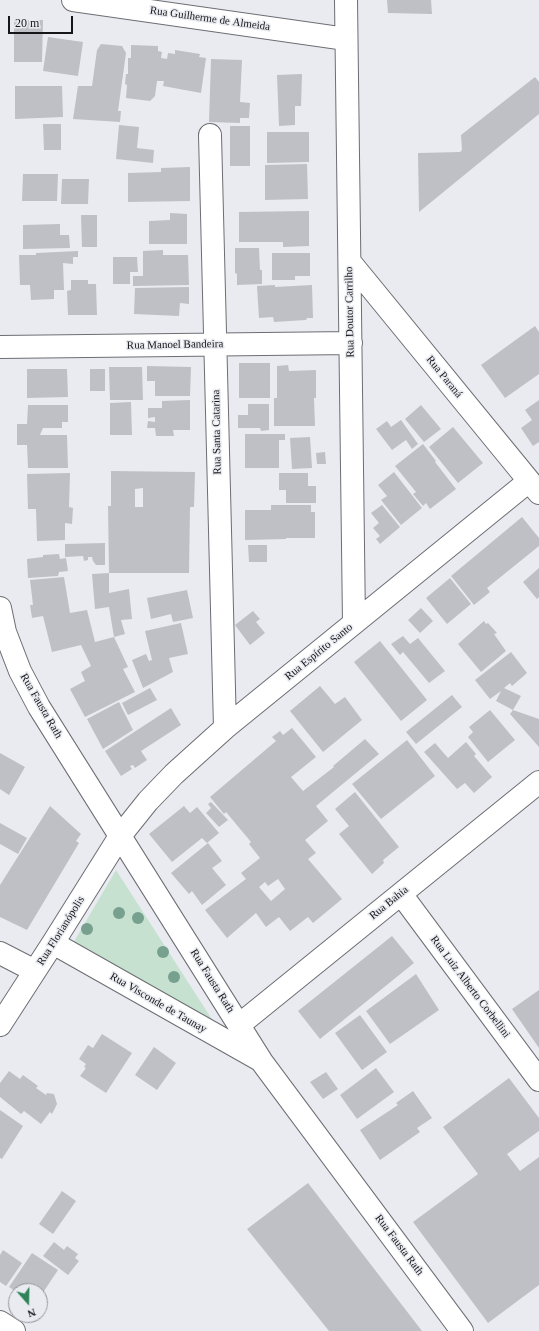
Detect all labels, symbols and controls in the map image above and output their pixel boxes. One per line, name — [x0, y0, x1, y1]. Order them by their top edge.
street label: Rua Guilherme de Almeida — [149, 4, 271, 34]
scale bar — [10, 8, 75, 34]
text: 20 m — [15, 16, 39, 30]
street label: Rua Doutor Carrilho — [343, 266, 357, 358]
street label: Rua Manoel Bandeira — [127, 338, 223, 352]
street label: Rua Paraná — [423, 353, 465, 401]
street label: Rua Santa Catarina — [210, 389, 224, 475]
street label: Rua Espírito Santo — [283, 621, 355, 683]
street label: Rua Fausta Rath — [17, 671, 65, 741]
street label: Rua Bahia — [367, 883, 411, 923]
street label: Rua Florianópolis — [34, 894, 88, 968]
street label: Rua Luiz Alberto Corbellini — [427, 933, 513, 1041]
street label: Rua Fausta Rath — [187, 947, 237, 1015]
street label: Rua Visconde de Taunay — [107, 970, 209, 1036]
street label: Rua Fausta Rath — [372, 1212, 426, 1278]
north arrow — [8, 1283, 48, 1323]
text: N — [26, 1306, 38, 1320]

